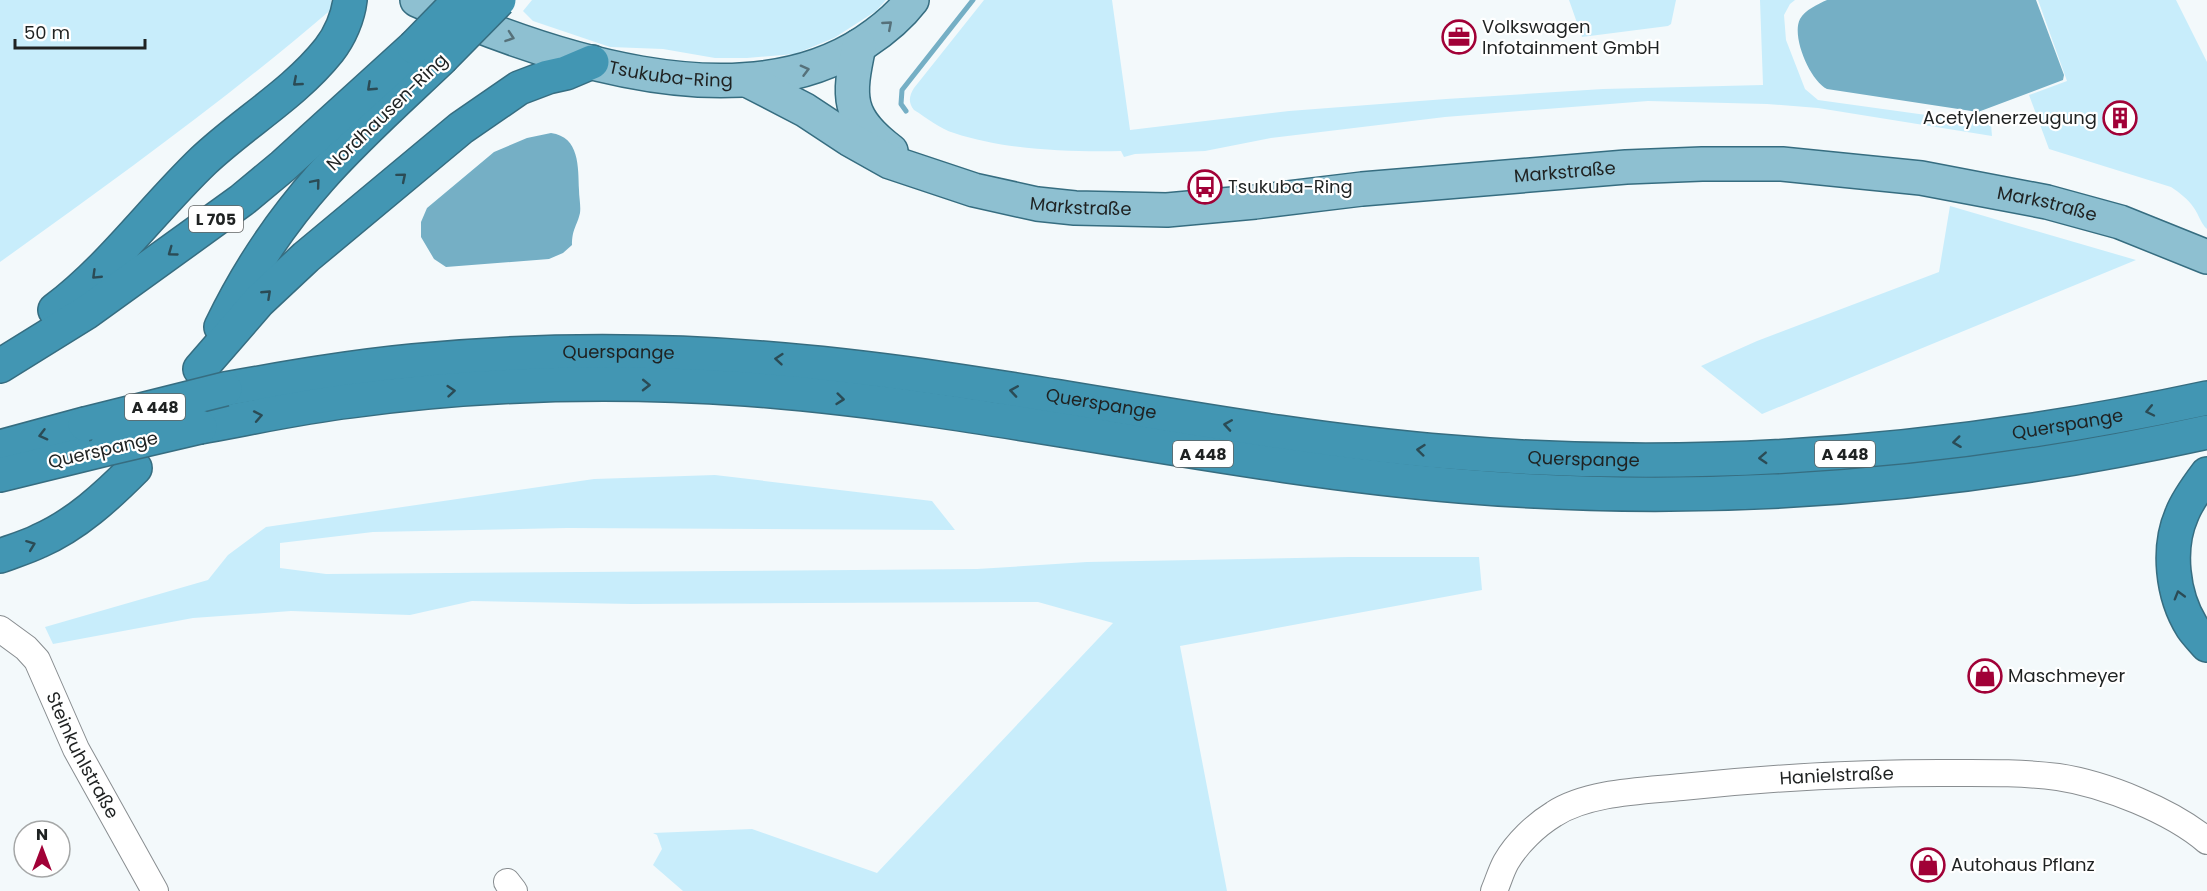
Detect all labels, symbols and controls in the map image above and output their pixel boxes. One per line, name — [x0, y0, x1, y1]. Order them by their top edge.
scale bar — [15, 12, 146, 50]
place label: Volkswagen Infotainment GmbH — [1482, 14, 1660, 60]
office icon: Volkswagen Infotainment GmbH — [1441, 19, 1477, 55]
text: 50 m — [24, 20, 70, 45]
one-way arrow — [881, 22, 892, 33]
one-way arrow — [504, 30, 515, 43]
street label: Nordhausen-Ring — [321, 47, 453, 176]
street label: Tsukuba-Ring — [606, 54, 733, 92]
one-way arrow — [799, 64, 809, 77]
one-way arrow — [293, 75, 304, 86]
one-way arrow — [367, 80, 377, 91]
building icon: Acetylenerzeugung — [2102, 100, 2138, 136]
place label: Acetylenerzeugung — [1923, 105, 2097, 130]
street label: Markstraße — [1513, 155, 1617, 188]
bus stop icon: Tsukuba-Ring — [1187, 169, 1223, 205]
one-way arrow — [395, 173, 406, 184]
place label: Tsukuba-Ring — [1228, 174, 1353, 199]
one-way arrow — [309, 179, 320, 190]
street label: Markstraße — [1995, 180, 2100, 227]
street label: Markstraße — [1029, 190, 1132, 221]
road number: L 705 — [189, 206, 243, 232]
one-way arrow — [168, 245, 179, 256]
one-way arrow — [93, 268, 104, 279]
one-way arrow — [260, 290, 270, 301]
street label: Querspange — [562, 339, 675, 365]
one-way arrow — [775, 353, 784, 366]
one-way arrow — [641, 379, 650, 391]
street label: Querspange — [1044, 382, 1159, 425]
one-way arrow — [446, 385, 455, 398]
one-way arrow — [1010, 385, 1019, 397]
one-way arrow — [836, 392, 845, 404]
road number: A 448 — [125, 394, 185, 420]
street label: Querspange — [2010, 402, 2125, 445]
one-way arrow — [2145, 403, 2155, 416]
one-way arrow — [252, 410, 262, 423]
one-way arrow — [1223, 419, 1232, 431]
street label: Querspange — [45, 425, 160, 474]
one-way arrow — [38, 428, 48, 441]
one-way arrow — [1953, 435, 1962, 448]
road number: A 448 — [1173, 441, 1233, 467]
road number: A 448 — [1815, 441, 1875, 467]
one-way arrow — [1416, 444, 1425, 456]
street label: Querspange — [1527, 444, 1640, 472]
one-way arrow — [1759, 451, 1768, 464]
one-way arrow — [25, 539, 35, 552]
one-way arrow — [2174, 590, 2186, 601]
shop icon: Maschmeyer — [1967, 658, 2003, 694]
place label: Maschmeyer — [2008, 663, 2126, 688]
street label: Steinkuhlstraße — [40, 688, 125, 823]
street label: Hanielstraße — [1779, 760, 1894, 791]
north arrow — [12, 819, 72, 879]
text: N — [36, 823, 48, 846]
shop icon: Autohaus Pflanz — [1910, 847, 1946, 883]
place label: Autohaus Pflanz — [1951, 852, 2095, 877]

